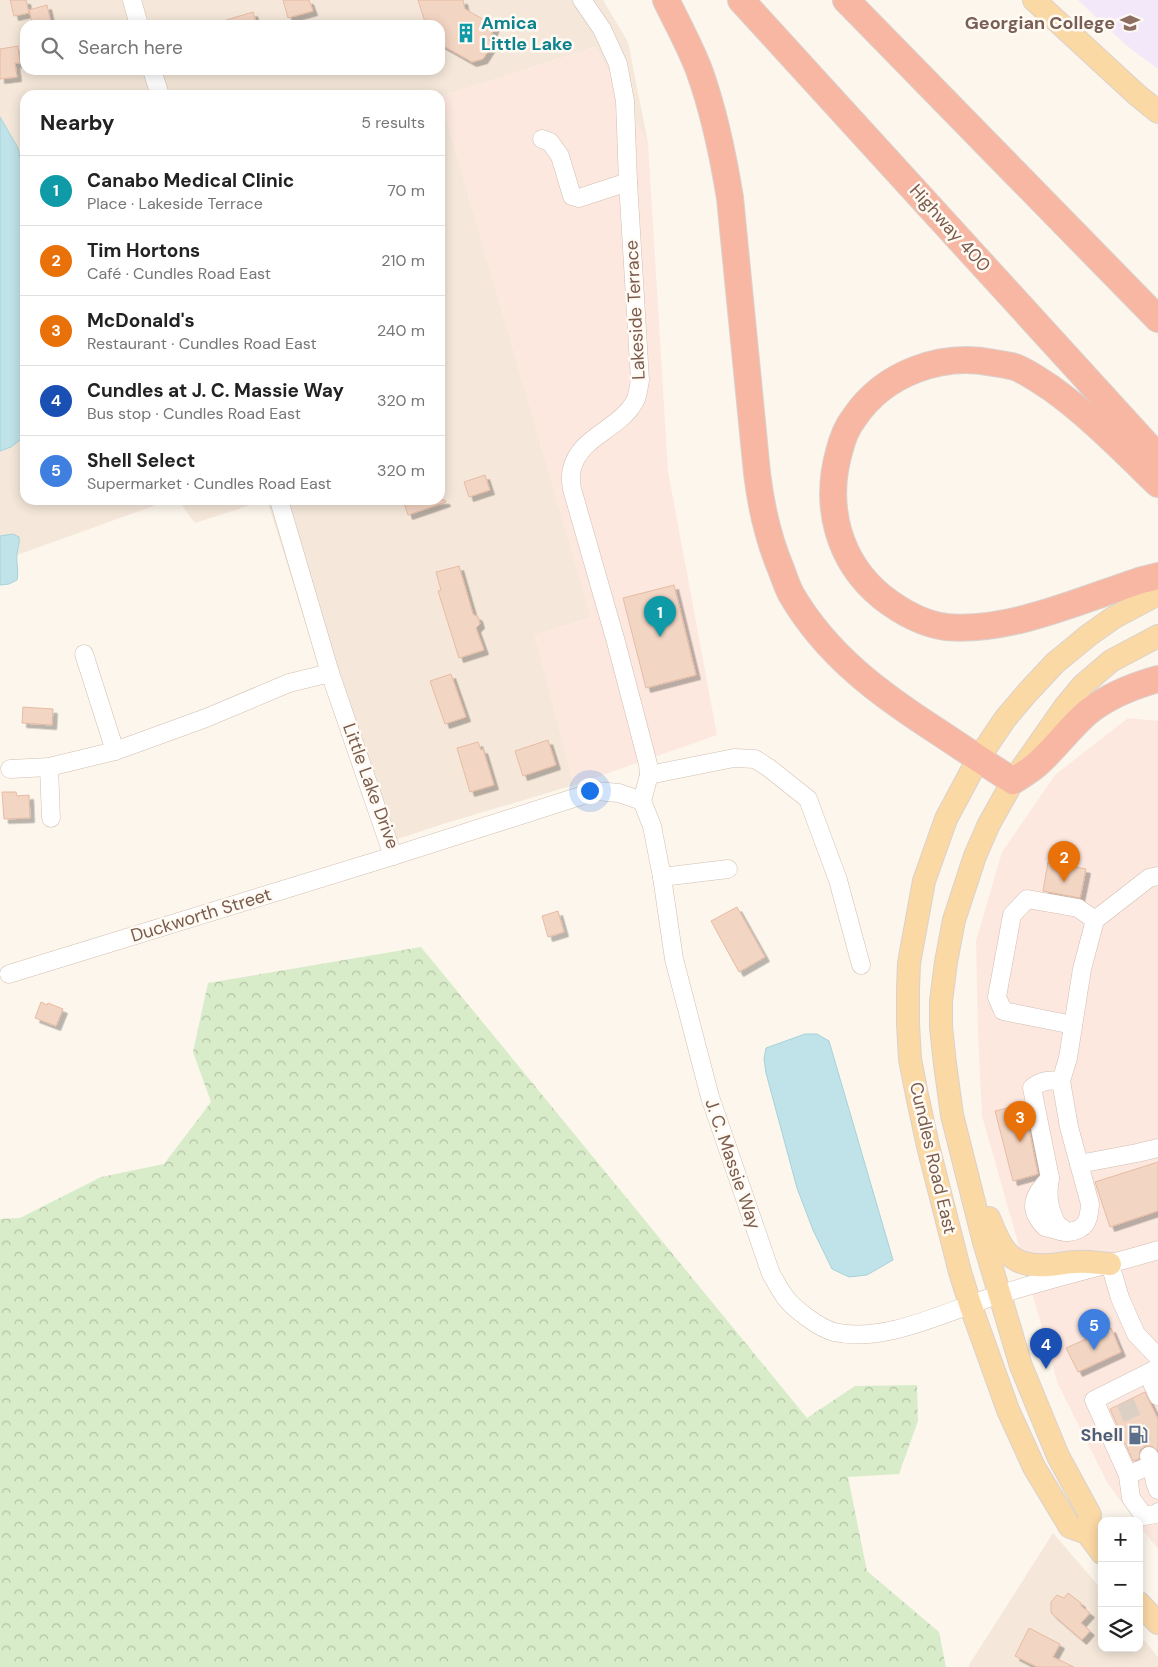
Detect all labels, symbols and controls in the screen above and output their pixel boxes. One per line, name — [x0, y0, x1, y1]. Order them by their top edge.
place label: Amica Little Lake — [481, 11, 573, 56]
place label: Georgian College — [965, 11, 1115, 35]
school or university icon: Georgian College — [1119, 12, 1141, 34]
search box — [20, 20, 445, 75]
building icon: Amica Little Lake — [455, 22, 477, 44]
icon: search — [38, 34, 66, 62]
text: Search here — [78, 35, 183, 60]
text: Nearby — [40, 109, 114, 137]
text: 5 results — [361, 112, 425, 133]
text: Canabo Medical Clinic — [87, 168, 294, 193]
street label: Highway 400 — [904, 179, 996, 277]
text: 1 — [53, 180, 59, 201]
text: 70 m — [387, 180, 425, 201]
text: Place · Lakeside Terrace — [87, 193, 263, 214]
text: Tim Hortons — [87, 238, 200, 263]
street label: Lakeside Terrace — [619, 240, 651, 380]
text: 2 — [51, 250, 61, 271]
text: 210 m — [381, 250, 425, 271]
text: Café · Cundles Road East — [87, 263, 271, 284]
text: McDonald's — [87, 308, 195, 333]
text: 3 — [51, 320, 61, 341]
text: 240 m — [377, 320, 425, 341]
text: Restaurant · Cundles Road East — [87, 333, 317, 354]
text: Cundles at J. C. Massie Way — [87, 378, 344, 403]
text: 4 — [51, 390, 61, 411]
text: 320 m — [377, 390, 425, 411]
text: Bus stop · Cundles Road East — [87, 403, 301, 424]
text: Shell Select — [87, 448, 195, 473]
text: 5 — [51, 460, 61, 481]
text: 320 m — [377, 460, 425, 481]
text: Supermarket · Cundles Road East — [87, 473, 332, 494]
pin: 1 — [644, 596, 676, 637]
street label: Little Lake Drive — [337, 720, 405, 852]
your location — [577, 778, 603, 804]
pin: 2 — [1048, 841, 1080, 882]
street label: Duckworth Street — [128, 882, 274, 948]
street label: Cundles Road East — [904, 1080, 962, 1236]
street label: J. C. Massie Way — [699, 1095, 767, 1233]
pin: 3 — [1004, 1101, 1036, 1142]
pin: 5 — [1078, 1309, 1110, 1350]
pin: 4 — [1030, 1328, 1062, 1369]
place label: Shell — [1081, 1423, 1123, 1447]
fuel station icon: Shell — [1127, 1424, 1149, 1446]
map controls — [1098, 1517, 1143, 1652]
button: + — [1098, 1517, 1143, 1562]
button: − — [1098, 1562, 1143, 1607]
button: layers — [1098, 1607, 1143, 1652]

